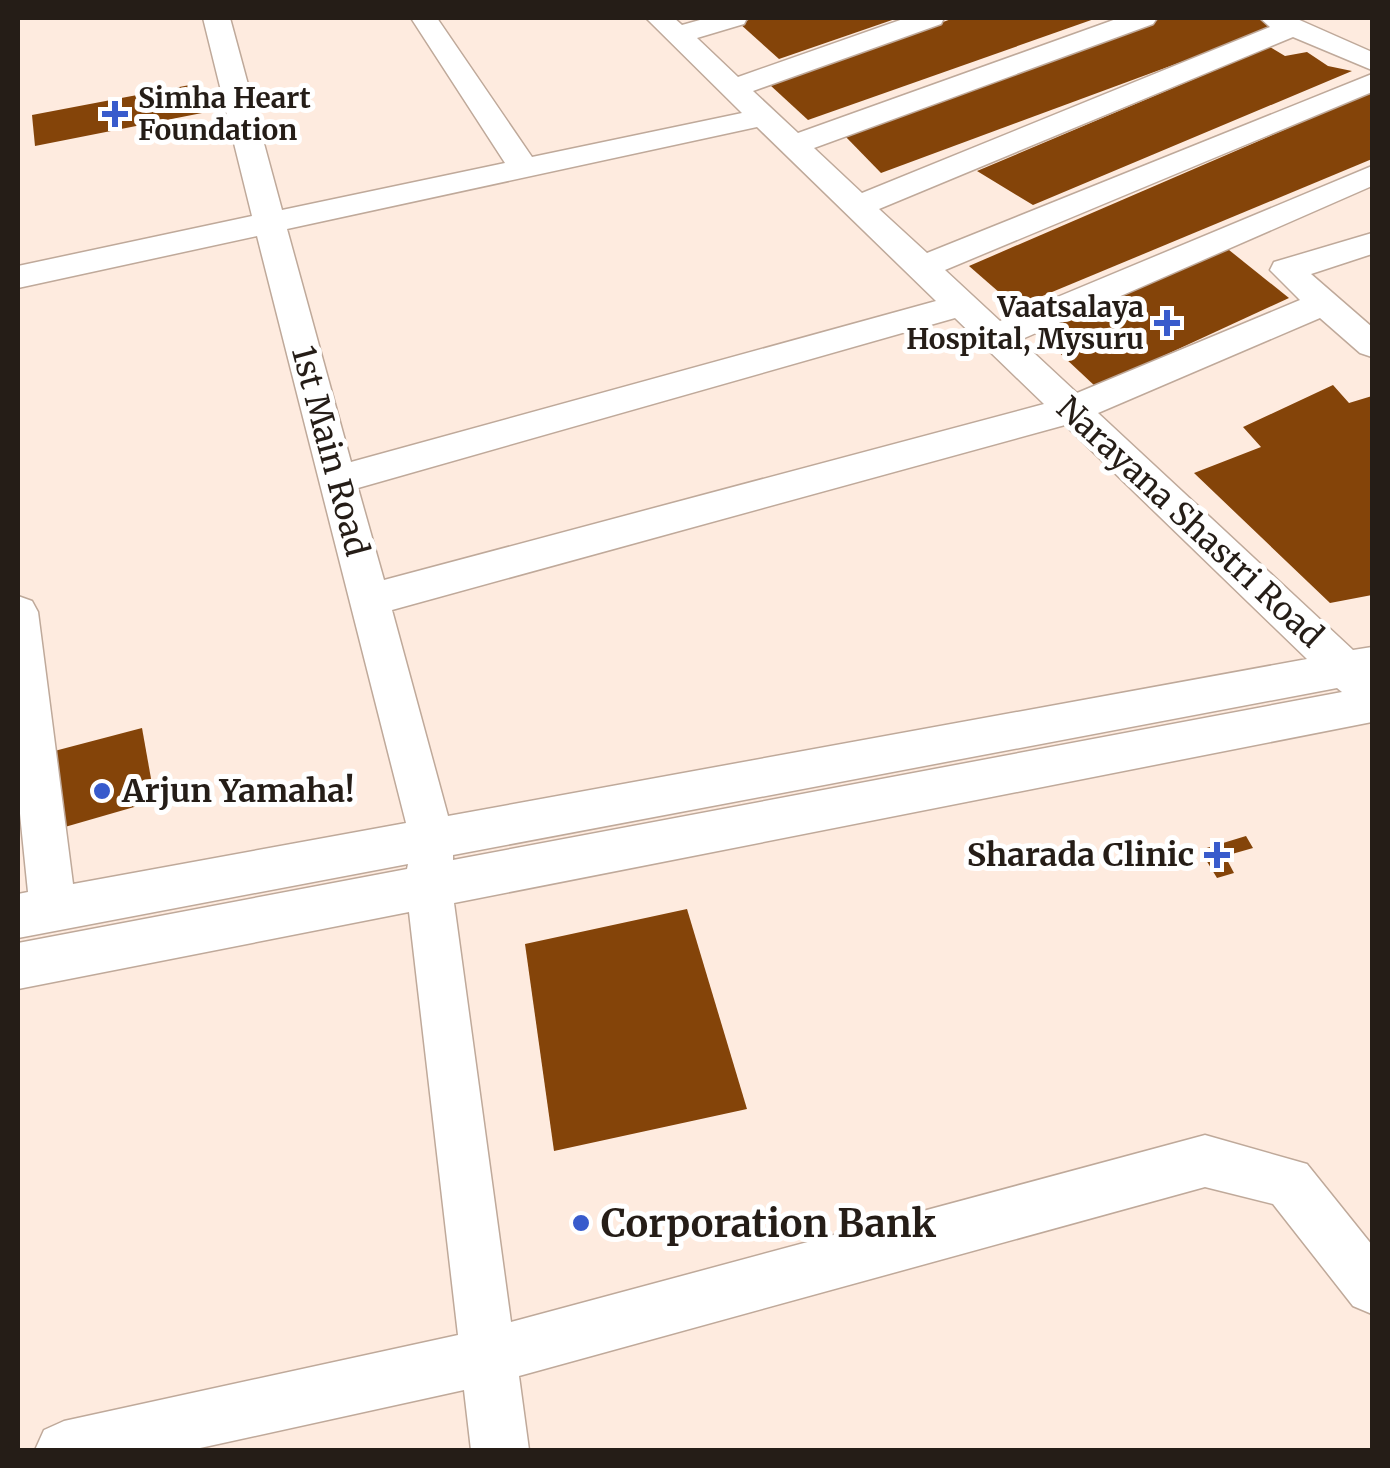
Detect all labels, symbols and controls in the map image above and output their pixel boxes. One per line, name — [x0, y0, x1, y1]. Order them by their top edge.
place label: Simha Heart Foundation — [138, 80, 311, 148]
marker: Simha Heart Foundation — [102, 101, 128, 127]
place label: Vaatsalaya Hospital, Mysuru — [906, 289, 1144, 357]
marker: Vaatsalaya Hospital, Mysuru — [1154, 310, 1180, 336]
street label: 1st Main Road — [283, 342, 377, 560]
street label: Narayana Shastri Road — [1049, 388, 1331, 656]
place label: Arjun Yamaha! — [121, 771, 354, 811]
marker: Arjun Yamaha! — [91, 780, 113, 802]
place label: Sharada Clinic — [967, 835, 1194, 875]
marker: Sharada Clinic — [1204, 842, 1230, 868]
place label: Corporation Bank — [601, 1200, 937, 1247]
marker: Corporation Bank — [570, 1212, 592, 1234]

